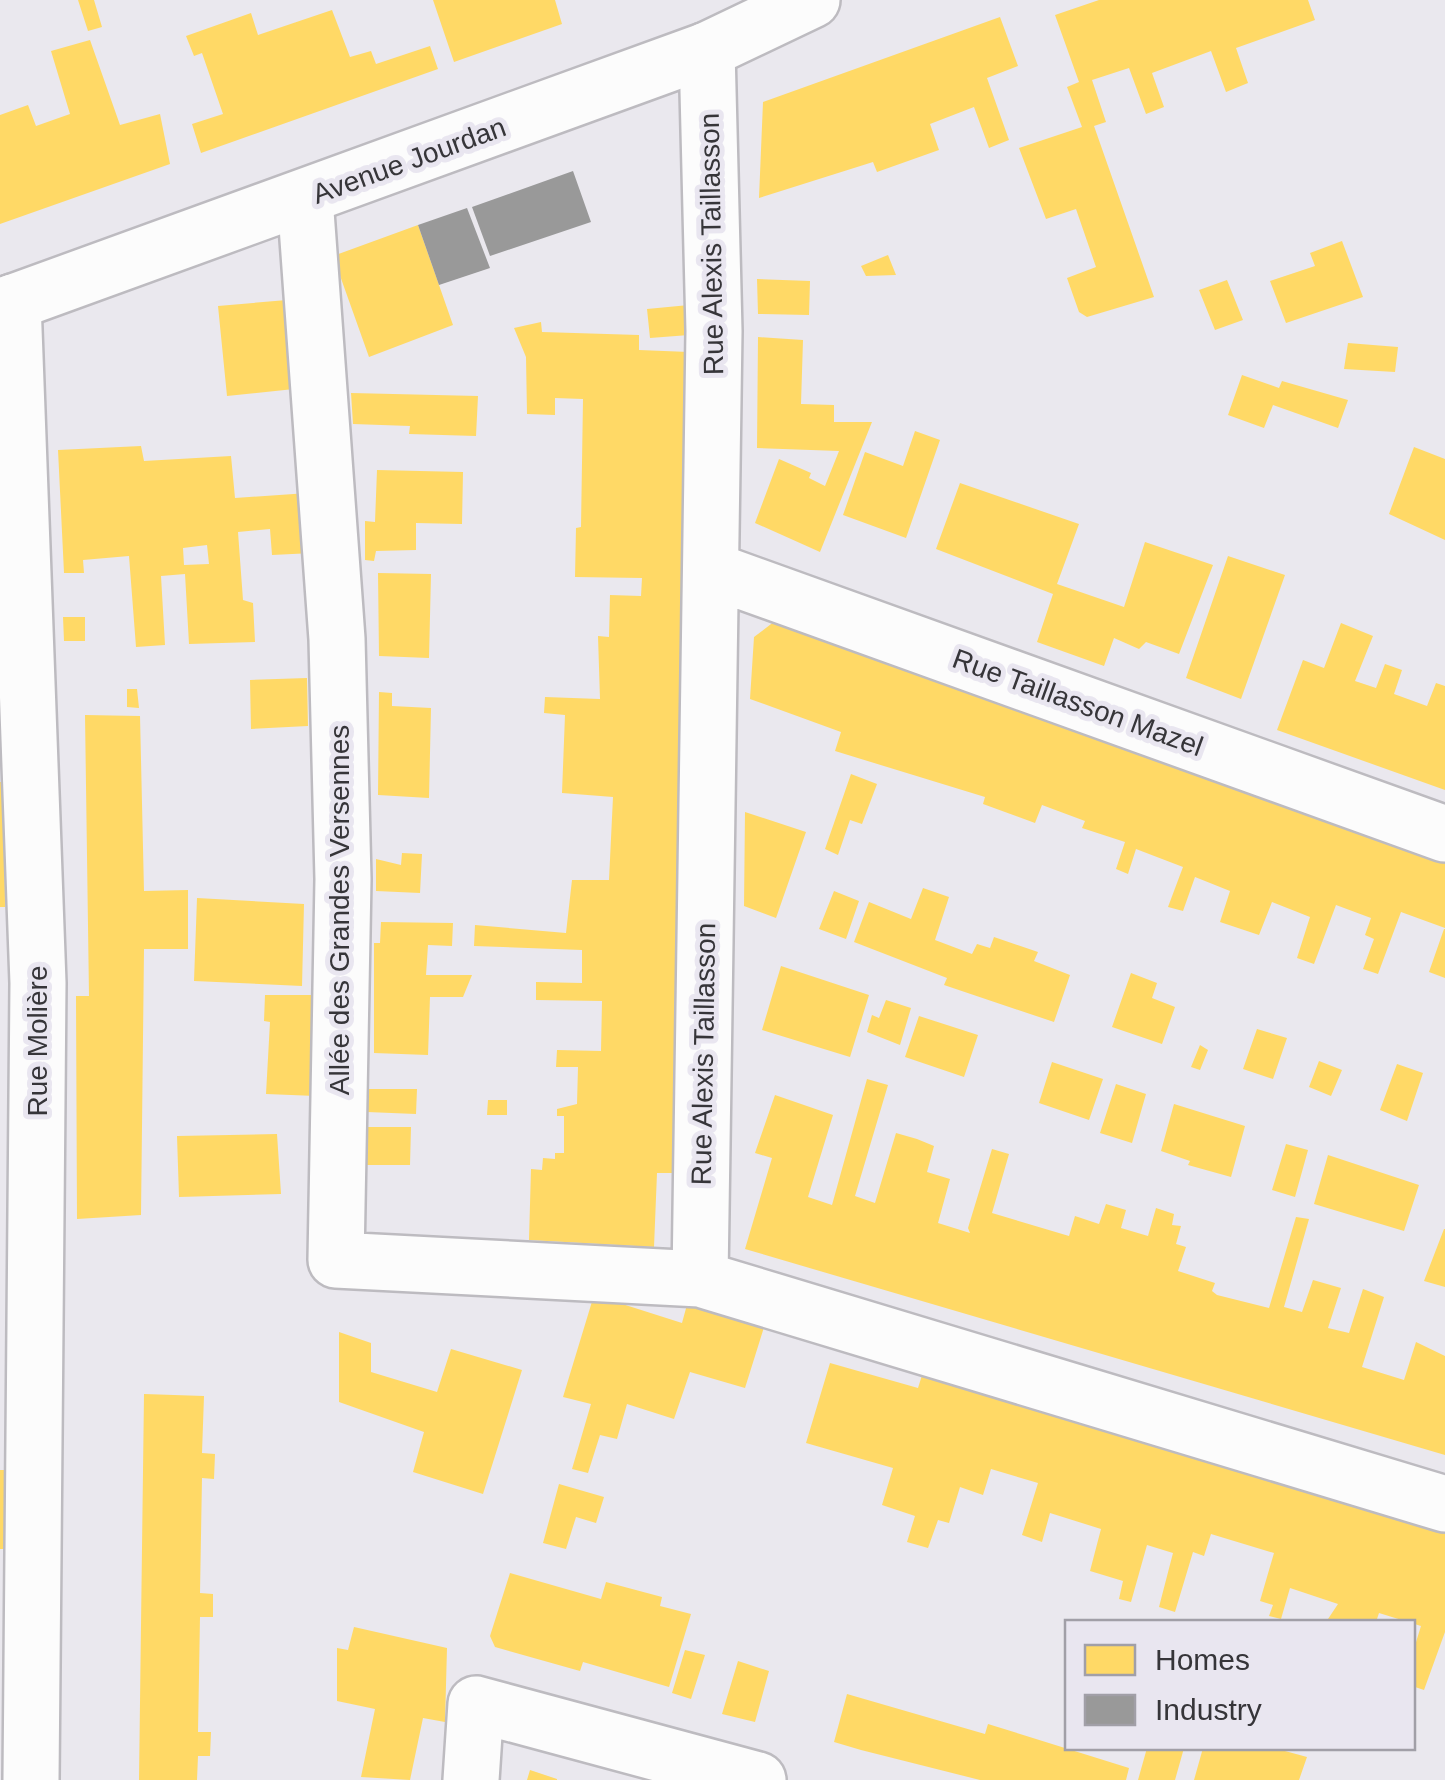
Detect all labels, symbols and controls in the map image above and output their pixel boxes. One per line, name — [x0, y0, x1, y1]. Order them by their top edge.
street label: Avenue Jourdan — [308, 111, 510, 210]
street label: Rue Alexis Taillasson — [694, 112, 729, 375]
street label: Rue Taillasson Mazel — [948, 643, 1207, 762]
street label: Allée des Grandes Versennes — [324, 725, 355, 1095]
street label: Rue Alexis Taillasson — [686, 923, 721, 1186]
street label: Rue Molière — [22, 966, 53, 1116]
legend — [1065, 1620, 1415, 1750]
text: Homes — [1155, 1643, 1250, 1676]
text: Industry — [1155, 1693, 1262, 1726]

